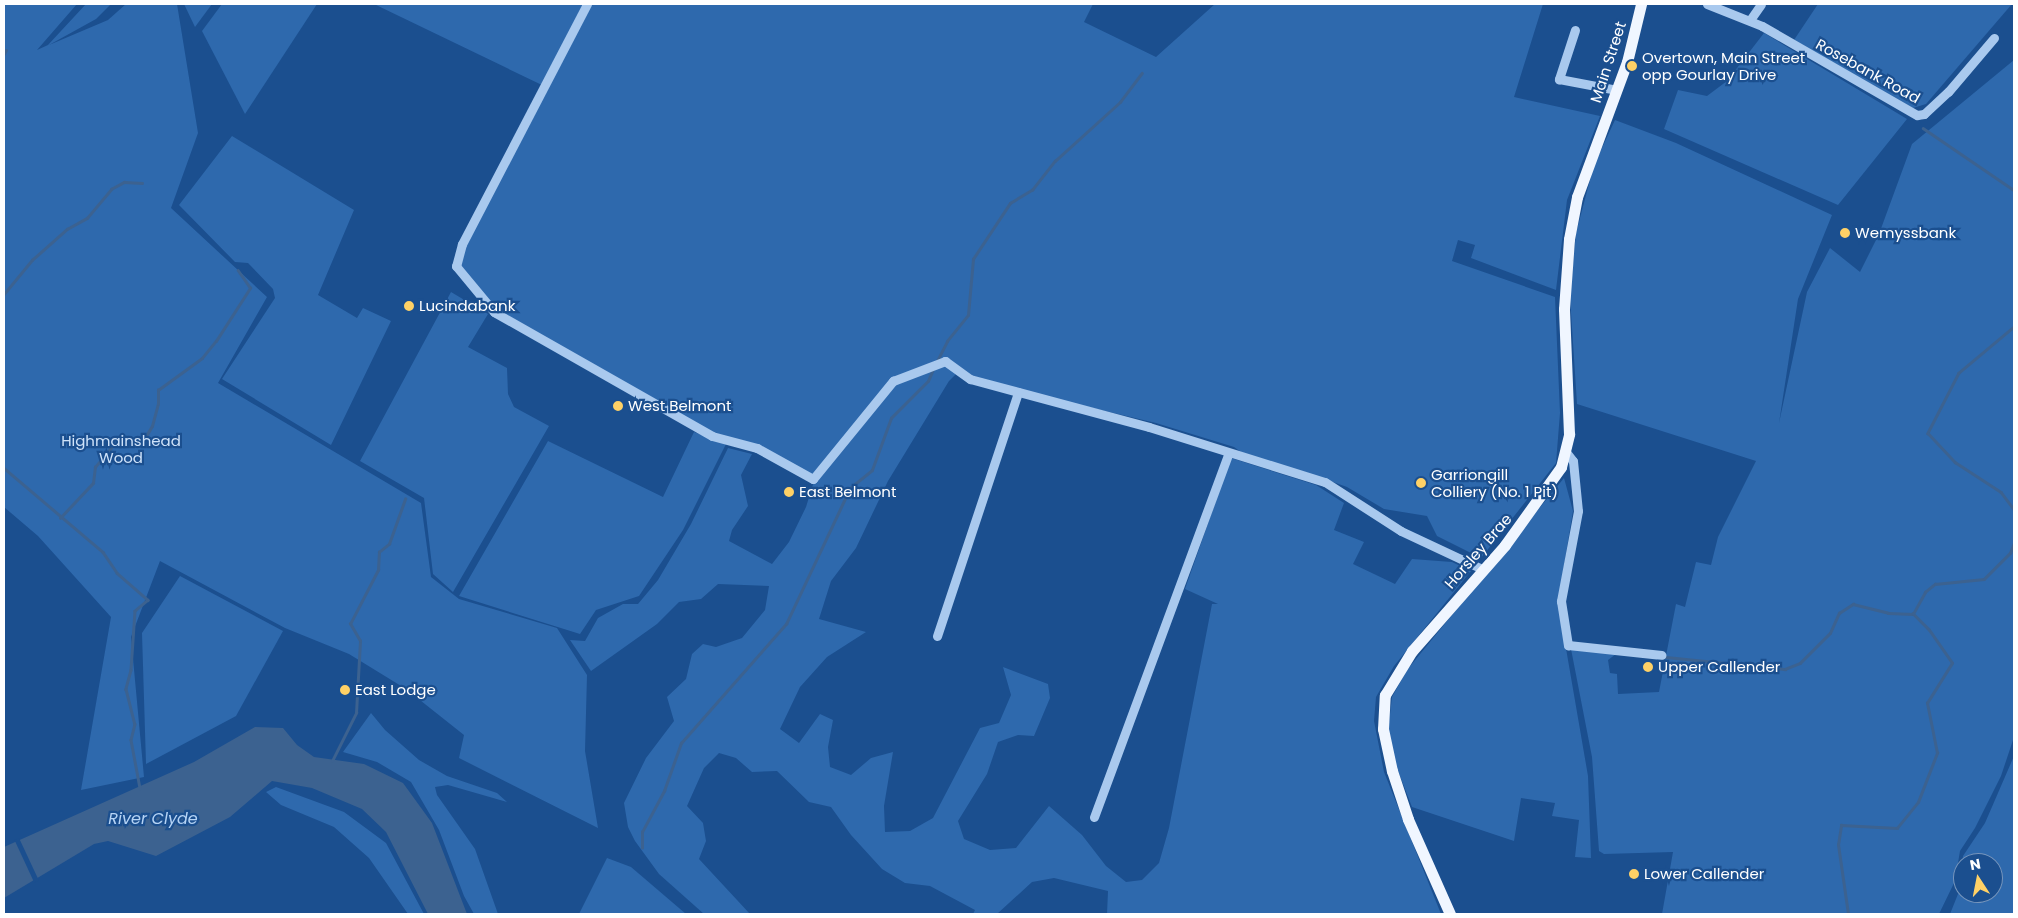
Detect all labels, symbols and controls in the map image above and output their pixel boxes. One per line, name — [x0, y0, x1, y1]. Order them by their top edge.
street label: Main Street — [1586, 19, 1630, 105]
street label: Rosebank Road — [1813, 35, 1923, 107]
place label: Overtown, Main Street opp Gourlay Drive — [1642, 48, 1805, 83]
marker: Overtown, Main Street opp Gourlay Drive — [1626, 60, 1638, 72]
place label: Wemyssbank — [1855, 224, 1956, 242]
marker: Wemyssbank — [1839, 227, 1851, 239]
place label: Lucindabank — [419, 297, 515, 315]
marker: Lucindabank — [403, 300, 415, 312]
place label: West Belmont — [628, 397, 732, 415]
marker: West Belmont — [612, 400, 624, 412]
park label: Highmainshead Wood — [61, 431, 181, 466]
place label: Garriongill Colliery (No. 1 Pit) — [1431, 465, 1558, 500]
marker: Garriongill Colliery (No. 1 Pit) — [1415, 477, 1427, 489]
place label: East Belmont — [799, 483, 896, 501]
marker: East Belmont — [783, 486, 795, 498]
street label: Horsley Brae — [1441, 510, 1515, 592]
place label: Upper Callender — [1658, 658, 1780, 676]
marker: Upper Callender — [1642, 661, 1654, 673]
place label: East Lodge — [355, 681, 436, 699]
marker: East Lodge — [339, 684, 351, 696]
water label: River Clyde — [108, 809, 198, 829]
north arrow — [1953, 853, 2003, 903]
text: N — [1968, 853, 1982, 875]
place label: Lower Callender — [1644, 865, 1764, 883]
marker: Lower Callender — [1628, 868, 1640, 880]

